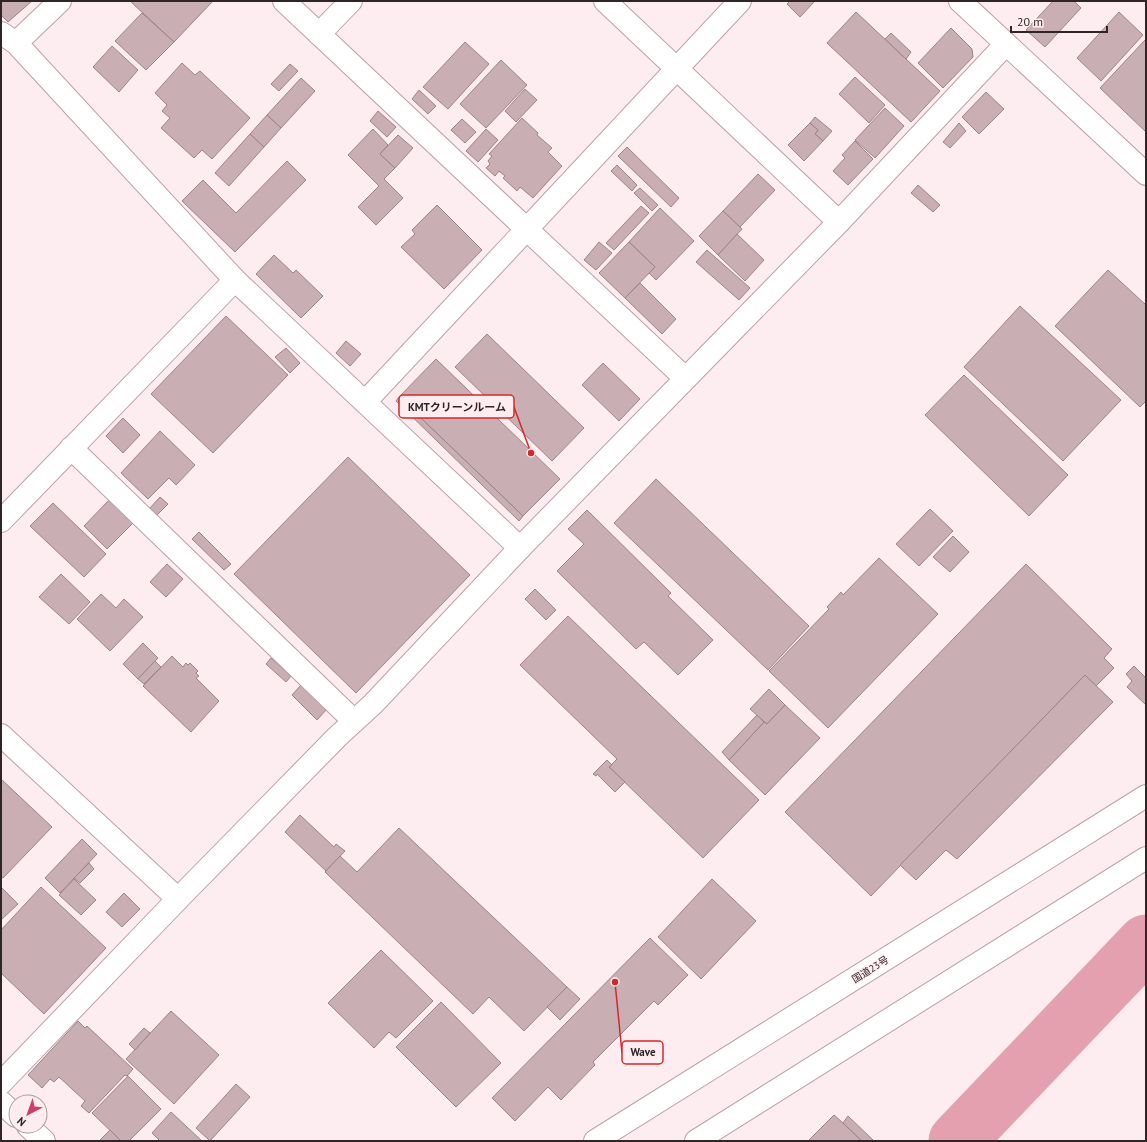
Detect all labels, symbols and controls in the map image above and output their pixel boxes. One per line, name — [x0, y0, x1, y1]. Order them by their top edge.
scale bar — [1011, 8, 1107, 34]
text: 20 m — [1017, 14, 1043, 29]
callout: KMTクリーンルーム — [399, 395, 514, 418]
text: KMTクリーンルーム — [408, 400, 506, 414]
street label: 国道23号 — [849, 953, 891, 986]
callout: Wave — [622, 1041, 663, 1064]
text: Wave — [630, 1045, 656, 1059]
north arrow — [8, 1094, 48, 1134]
text: N — [14, 1114, 29, 1129]

